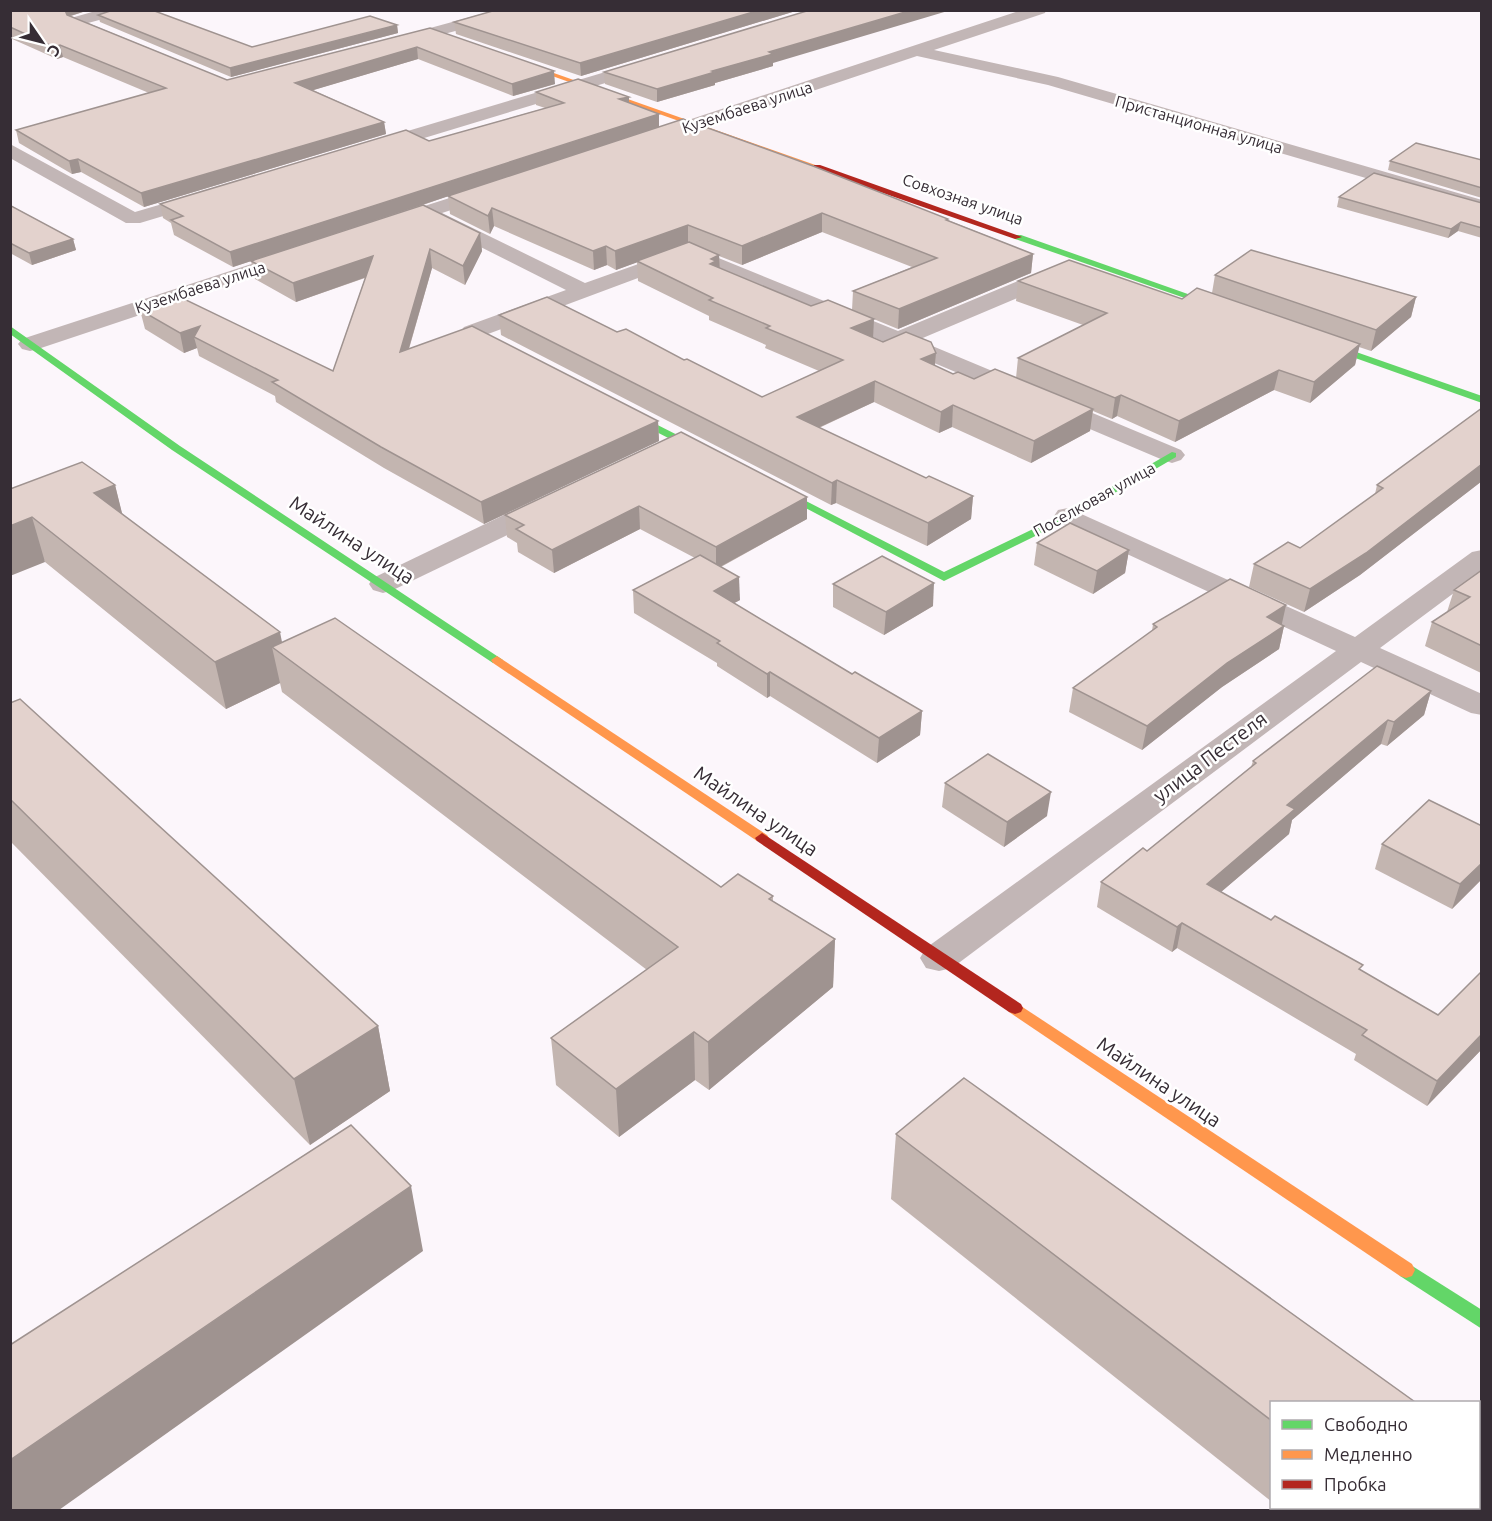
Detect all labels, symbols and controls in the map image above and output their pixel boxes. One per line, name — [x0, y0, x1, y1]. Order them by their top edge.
north arrow — [12, 12, 72, 72]
text: С — [44, 41, 65, 60]
street label: Кузембаева улица — [680, 77, 814, 137]
street label: Пристанционная улица — [1113, 91, 1285, 157]
street label: Совхозная улица — [900, 170, 1026, 228]
street label: Кузембаева улица — [133, 257, 267, 317]
street label: Поселковая улица — [1030, 458, 1158, 540]
street label: Майлина улица — [285, 491, 419, 589]
street label: улица Пестеля — [1148, 706, 1271, 807]
street label: Майлина улица — [690, 761, 823, 860]
street label: Майлина улица — [1093, 1032, 1226, 1131]
legend — [1270, 1401, 1480, 1509]
text: Свободно — [1324, 1414, 1408, 1434]
text: Медленно — [1324, 1444, 1413, 1464]
text: Пробка — [1324, 1474, 1387, 1494]

